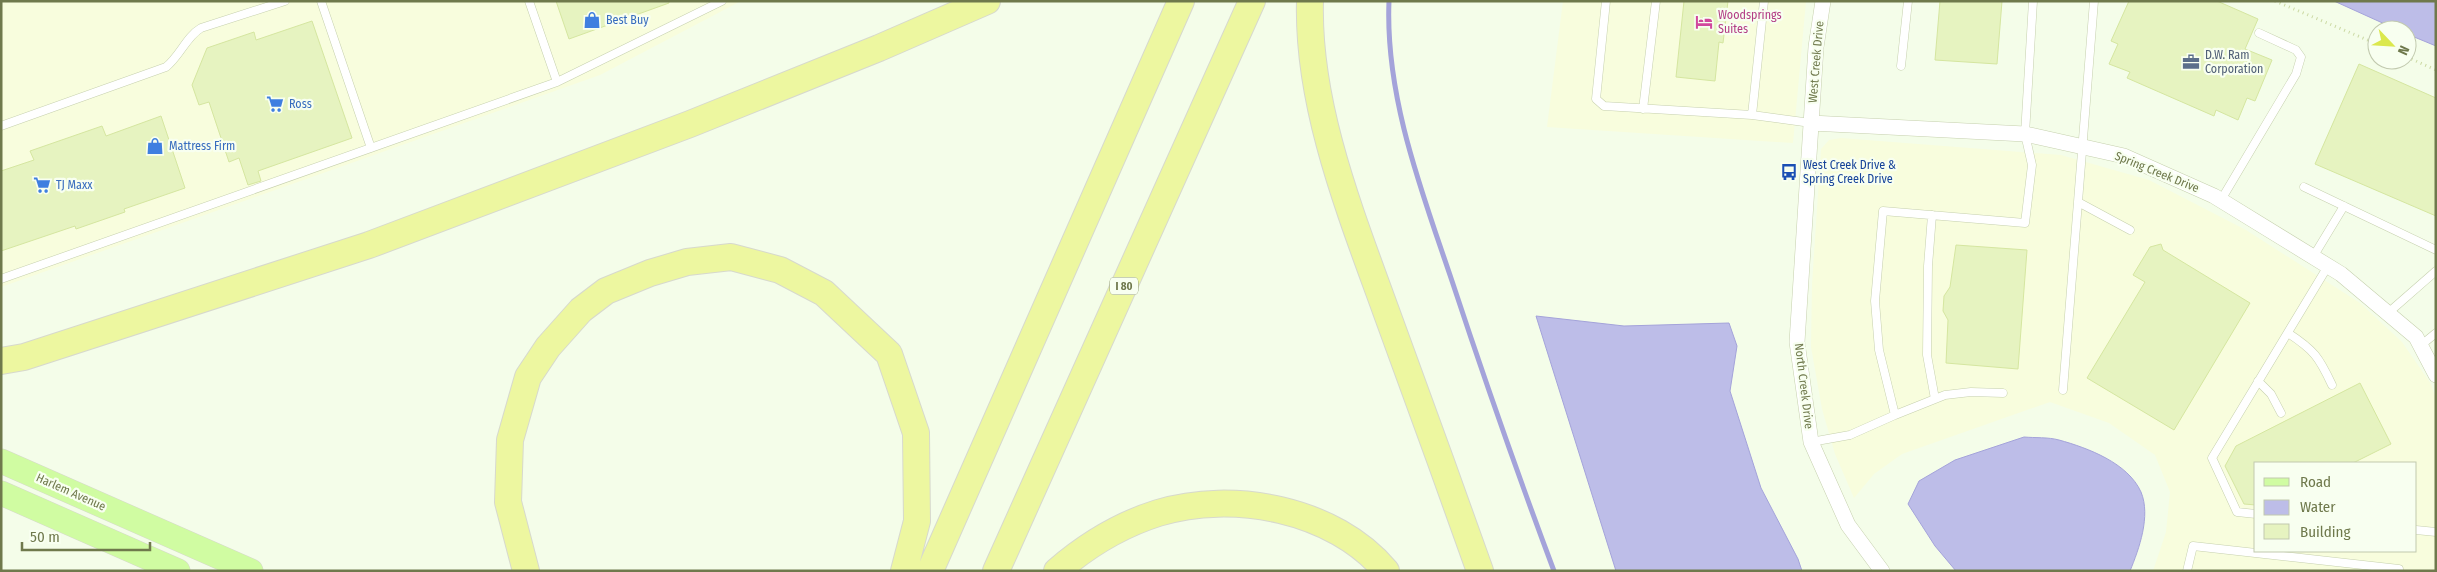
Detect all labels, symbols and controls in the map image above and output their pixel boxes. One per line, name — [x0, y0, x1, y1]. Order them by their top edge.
place label: Woodsprings Suites — [1718, 8, 1782, 36]
shop icon: Best Buy — [582, 10, 602, 30]
hotel icon: Woodsprings Suites — [1694, 12, 1714, 32]
place label: Best Buy — [606, 13, 649, 27]
street label: West Creek Drive — [1805, 20, 1827, 104]
north arrow — [2367, 20, 2417, 70]
text: N — [2394, 43, 2413, 58]
place label: D.W. Ram Corporation — [2205, 48, 2263, 76]
office icon: D.W. Ram Corporation — [2181, 52, 2201, 72]
supermarket icon: Ross — [265, 94, 285, 114]
place label: Ross — [289, 97, 312, 111]
shop icon: Mattress Firm — [145, 136, 165, 156]
place label: Mattress Firm — [169, 139, 235, 153]
street label: Spring Creek Drive — [2113, 149, 2201, 195]
place label: West Creek Drive & Spring Creek Drive — [1803, 158, 1896, 186]
bus stop icon: West Creek Drive & Spring Creek Drive — [1779, 162, 1799, 182]
supermarket icon: TJ Maxx — [32, 175, 52, 195]
place label: TJ Maxx — [56, 178, 93, 192]
road number: I 80 — [1110, 278, 1138, 294]
street label: North Creek Drive — [1792, 342, 1816, 430]
legend — [2254, 462, 2417, 552]
street label: Harlem Avenue — [34, 470, 108, 514]
text: Road — [2300, 473, 2331, 491]
text: Water — [2300, 498, 2336, 516]
scale bar — [22, 520, 150, 552]
text: Building — [2300, 523, 2351, 541]
text: 50 m — [30, 528, 60, 546]

